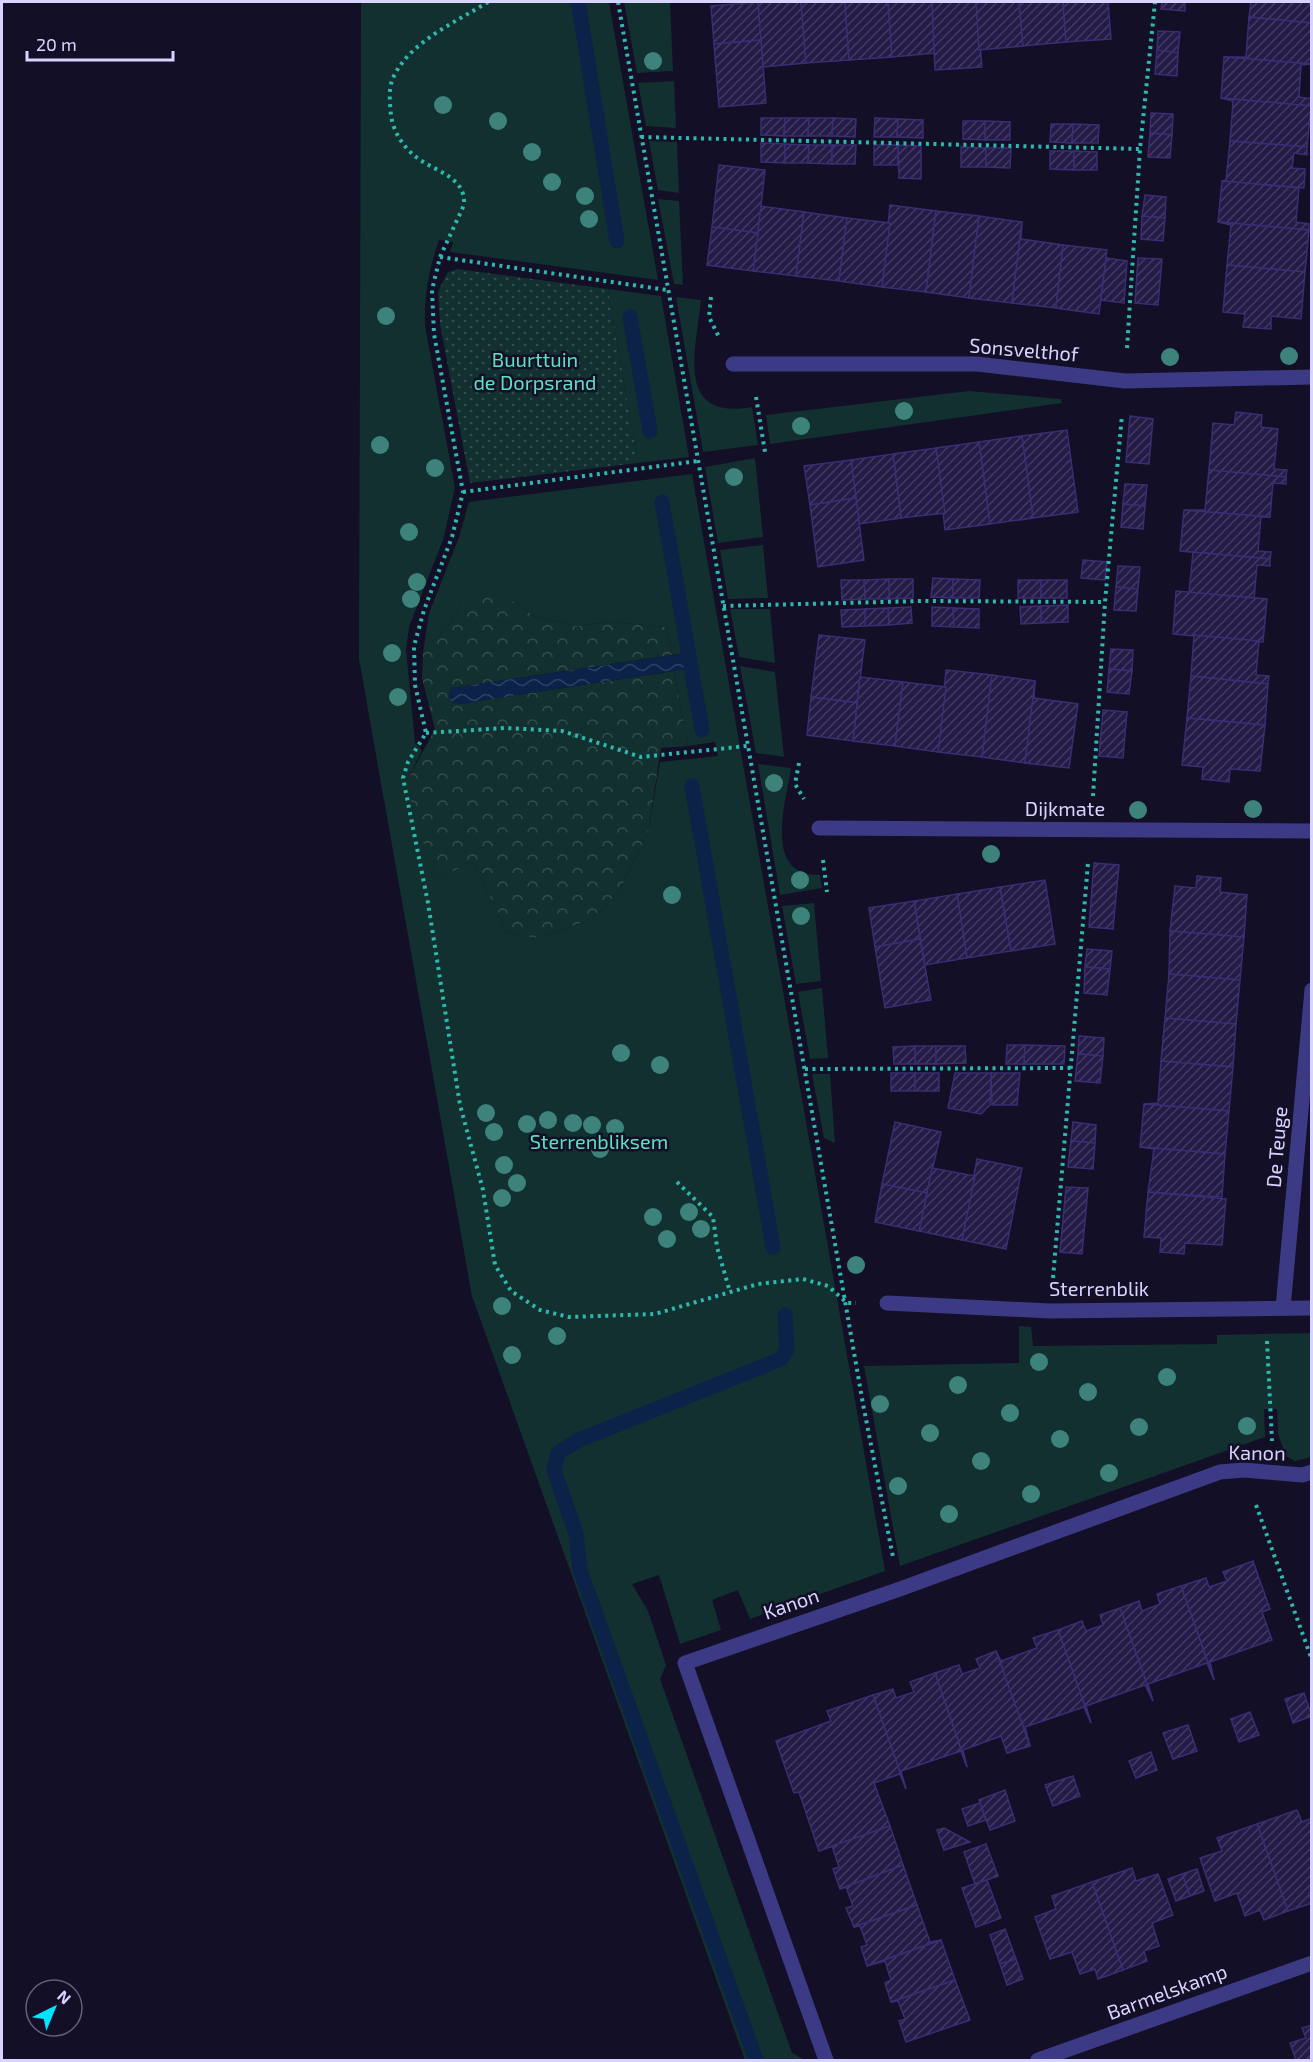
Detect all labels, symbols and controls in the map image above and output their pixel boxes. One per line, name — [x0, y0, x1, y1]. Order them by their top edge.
scale bar — [27, 24, 172, 62]
text: 20 m — [36, 33, 77, 55]
street label: Sonsvelthof — [968, 332, 1080, 366]
park label: Buurttuin de Dorpsrand — [473, 347, 597, 394]
street label: Dijkmate — [1025, 796, 1105, 820]
street label: De Teuge — [1261, 1105, 1292, 1188]
park label: Sterrenbliksem — [530, 1129, 668, 1153]
street label: Sterrenblik — [1049, 1276, 1149, 1300]
street label: Kanon — [1228, 1440, 1286, 1464]
street label: Kanon — [760, 1582, 822, 1624]
street label: Barmelskamp — [1103, 1958, 1230, 2024]
north arrow — [24, 1978, 84, 2038]
text: N — [54, 1986, 75, 2008]

